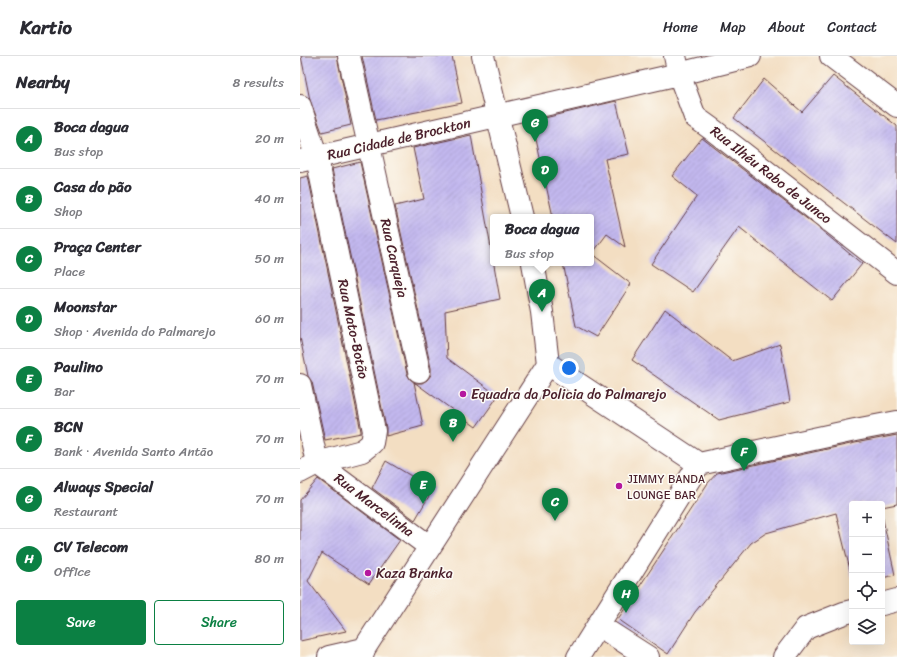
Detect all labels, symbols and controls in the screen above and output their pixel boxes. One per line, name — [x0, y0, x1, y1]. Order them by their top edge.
text: Kartio — [20, 11, 72, 44]
text: Home — [663, 15, 698, 40]
text: Map — [720, 15, 746, 40]
text: About — [768, 15, 805, 40]
text: Contact — [827, 15, 877, 40]
text: Nearby — [16, 67, 70, 97]
text: 8 results — [232, 71, 284, 94]
pin: G — [522, 109, 548, 142]
street label: Rua Cidade de Brockton — [325, 110, 474, 168]
text: Boca dagua — [54, 114, 129, 140]
street label: Rua Ilhéu Rabo de Junco — [705, 119, 837, 231]
text: A — [25, 127, 33, 150]
text: 20 m — [255, 127, 284, 150]
text: Bus stop — [54, 140, 103, 163]
pin: D — [532, 156, 558, 189]
text: Casa do pão — [54, 174, 132, 200]
text: B — [25, 187, 33, 210]
text: 40 m — [254, 187, 284, 210]
text: Shop — [54, 200, 82, 223]
popup — [490, 214, 594, 266]
street label: Rua Carqueja — [373, 216, 415, 300]
text: Boca dagua — [505, 216, 579, 242]
text: Praça Center — [54, 234, 141, 260]
text: Bus stop — [505, 242, 554, 265]
text: C — [25, 247, 33, 270]
text: 50 m — [254, 247, 284, 270]
text: Place — [54, 260, 85, 283]
street label: Rua Mato-Botão — [330, 277, 376, 381]
pin: A — [529, 279, 555, 312]
text: Moonstar — [54, 294, 116, 320]
text: D — [25, 307, 33, 330]
text: 60 m — [255, 307, 284, 330]
text: Shop · Avenida do Palmarejo — [54, 320, 216, 343]
text: Paulino — [54, 354, 103, 380]
your location — [559, 358, 579, 378]
text: E — [25, 367, 33, 390]
text: 70 m — [255, 367, 284, 390]
text: Bar — [54, 380, 74, 403]
place label: Equadra da Policia do Palmarejo — [471, 382, 666, 407]
marker: Equadra da Policia do Palmarejo — [458, 389, 468, 399]
pin: B — [440, 409, 466, 442]
text: BCN — [54, 414, 83, 440]
text: F — [25, 427, 33, 450]
text: 70 m — [255, 427, 284, 450]
pin: F — [731, 438, 757, 471]
text: Bank · Avenida Santo Antão — [54, 440, 213, 463]
street label: Rua Marcelinha — [328, 466, 420, 544]
place label: ᴊɪᴍᴍʏ ʙᴀɴᴅᴀ ʟᴏᴜɴɢᴇ ʙᴀʀ — [627, 466, 705, 507]
pin: E — [410, 471, 436, 504]
text: Always Special — [54, 474, 153, 500]
marker: ᴊɪᴍᴍʏ ʙᴀɴᴅᴀ ʟᴏᴜɴɢᴇ ʙᴀʀ — [614, 481, 624, 491]
text: G — [25, 487, 33, 510]
text: 70 m — [255, 487, 284, 510]
pin: C — [542, 488, 568, 521]
text: Restaurant — [54, 500, 118, 523]
map controls — [849, 501, 885, 645]
button: + — [849, 501, 885, 537]
text: CV Telecom — [54, 534, 128, 560]
button: − — [849, 537, 885, 573]
text: H — [24, 547, 34, 570]
text: 80 m — [255, 547, 284, 570]
text: Office — [54, 560, 91, 583]
place label: Kaza Branka — [376, 561, 453, 586]
marker: Kaza Branka — [363, 568, 373, 578]
button: locate — [849, 573, 885, 609]
pin: H — [613, 580, 639, 613]
button: Save — [16, 600, 146, 645]
button: Share — [154, 600, 284, 645]
button: layers — [849, 609, 885, 645]

